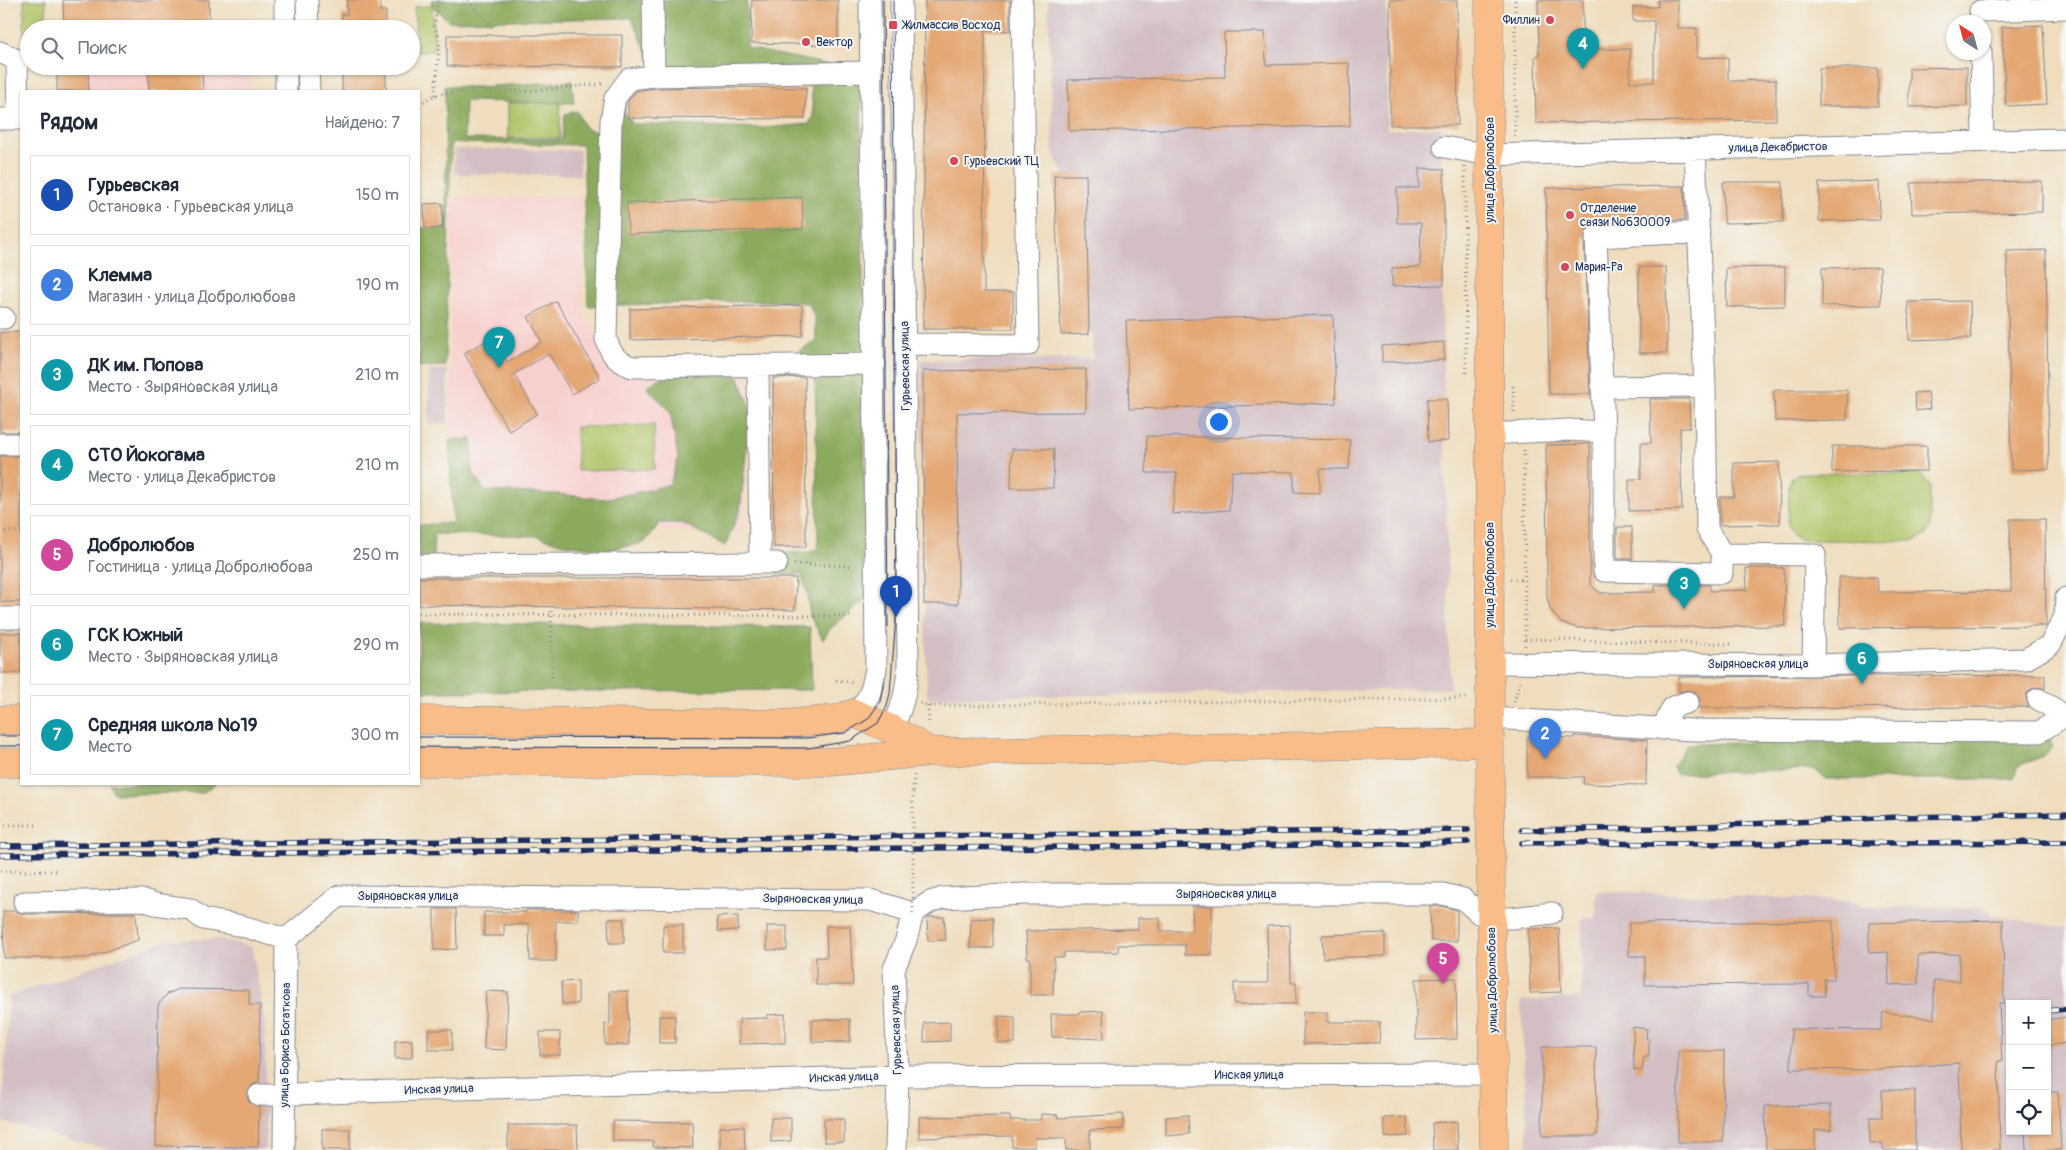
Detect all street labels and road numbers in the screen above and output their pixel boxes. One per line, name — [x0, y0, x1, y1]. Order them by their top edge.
street label: улица Добролюбова — [1483, 117, 1498, 224]
street label: улица Декабристов — [1727, 139, 1828, 156]
street label: Гурьевская улица — [897, 321, 914, 411]
street label: улица Добролюбова — [1483, 522, 1498, 629]
street label: Зыряновская улица — [1708, 657, 1809, 672]
street label: Зыряновская улица — [1176, 887, 1277, 902]
street label: Зыряновская улица — [358, 889, 459, 904]
street label: Зыряновская улица — [763, 891, 864, 908]
street label: улица Добролюбова — [1484, 927, 1501, 1034]
street label: улица Бориса Богаткова — [277, 982, 294, 1109]
street label: Гурьевская улица — [887, 984, 906, 1075]
street label: Инская улица — [1214, 1068, 1284, 1083]
street label: Инская улица — [809, 1069, 879, 1086]
street label: Инская улица — [404, 1081, 474, 1098]

